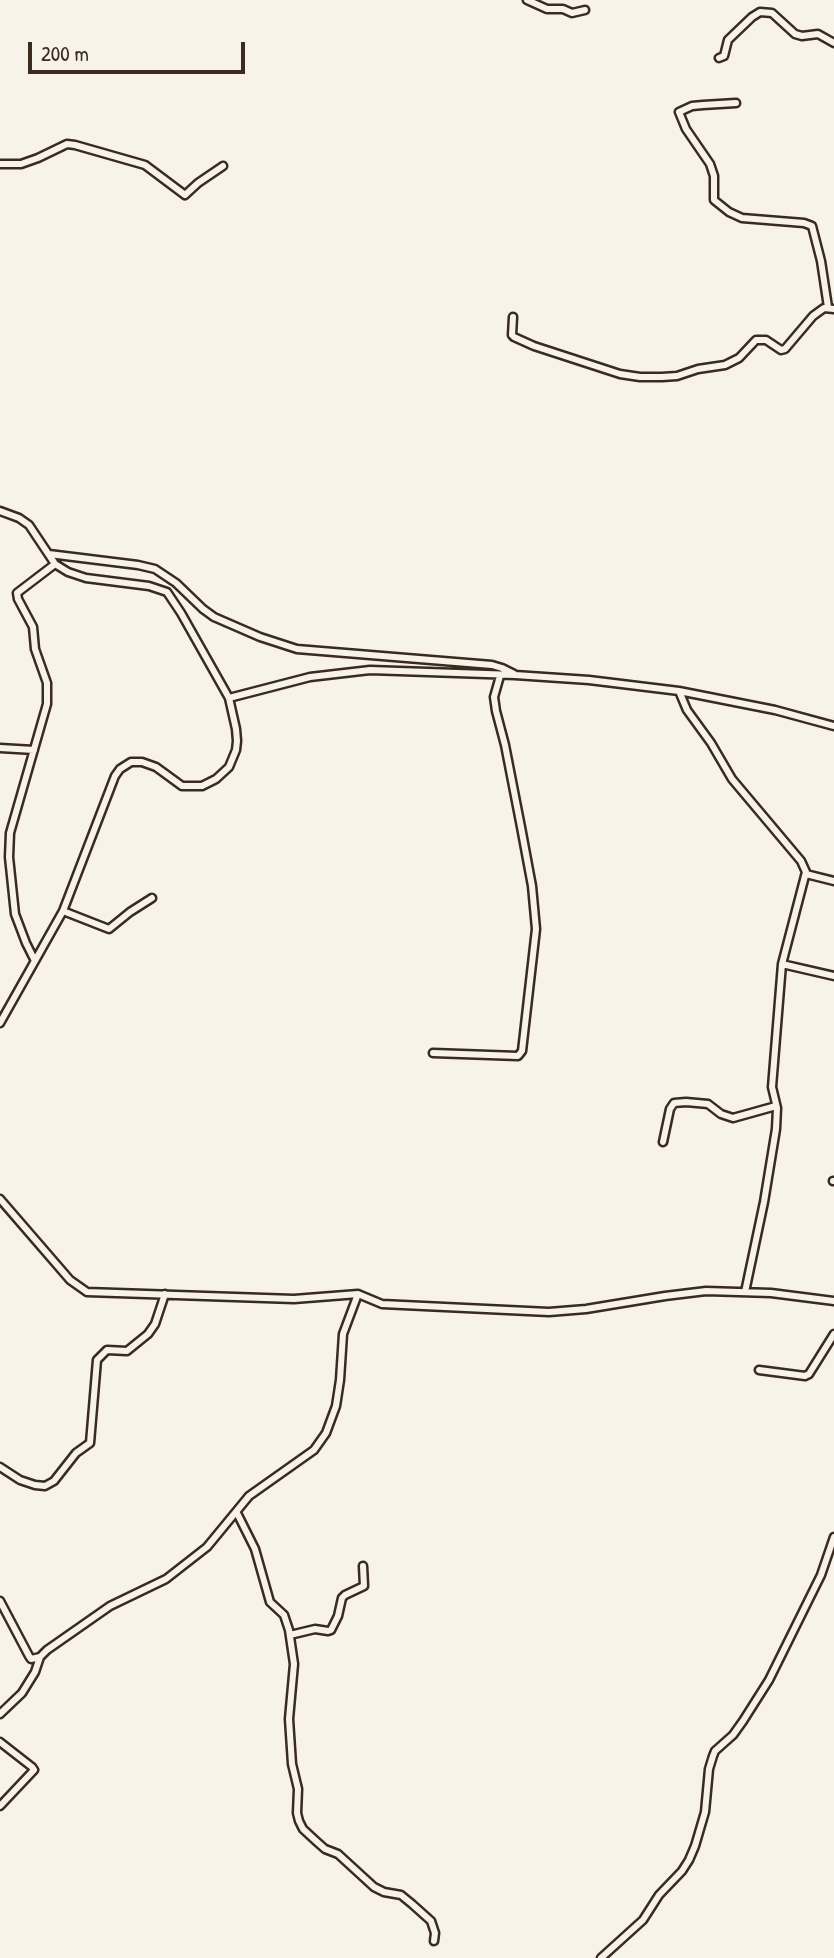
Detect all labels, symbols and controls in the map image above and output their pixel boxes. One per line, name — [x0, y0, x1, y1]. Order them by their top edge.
scale bar — [32, 28, 248, 72]
text: 200 m — [41, 39, 89, 68]

